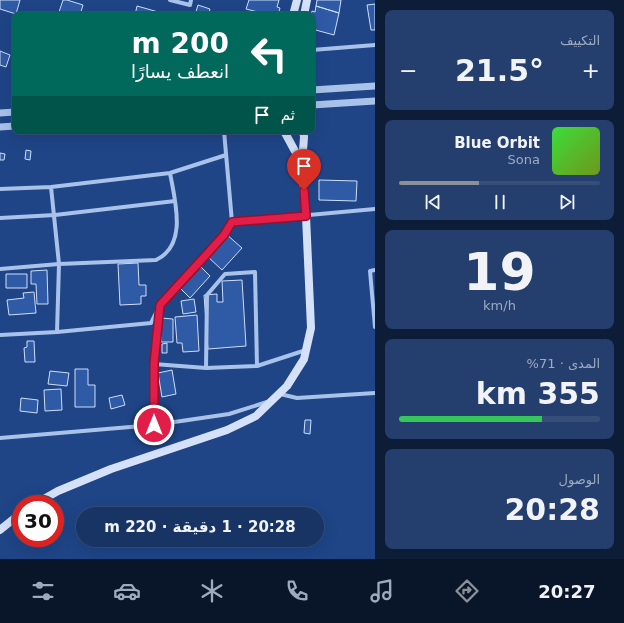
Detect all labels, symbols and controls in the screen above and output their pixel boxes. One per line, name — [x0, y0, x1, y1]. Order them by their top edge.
text: 200 m — [132, 27, 229, 60]
icon: left — [243, 28, 295, 80]
text: التكييف — [560, 33, 600, 48]
text: 21.5° — [455, 53, 544, 88]
text: − — [399, 58, 417, 83]
text: + — [582, 58, 600, 83]
text: انعطف يسارًا — [131, 61, 229, 82]
icon: arrive — [251, 104, 273, 126]
text: ثم — [281, 106, 295, 124]
text: Blue Orbit — [454, 134, 540, 152]
pin — [287, 149, 321, 190]
text: Sona — [508, 152, 540, 167]
icon: arrive — [293, 155, 315, 177]
icon: previous — [422, 191, 444, 213]
icon: pause — [489, 191, 511, 213]
icon: next — [556, 191, 578, 213]
text: 19 — [463, 242, 536, 302]
text: km/h — [483, 298, 516, 313]
text: المدى · 71% — [527, 356, 600, 371]
text: 355 km — [476, 376, 600, 411]
position arrow — [133, 404, 175, 446]
text: الوصول — [559, 472, 600, 487]
text: 20:28 — [505, 492, 600, 527]
speed limit sign: 30 — [12, 495, 64, 547]
text: 20:28 · 1 دقيقة · 220 m — [104, 518, 296, 536]
icon: filters — [29, 577, 57, 605]
icon: car — [113, 577, 141, 605]
icon: climate — [198, 577, 226, 605]
icon: phone — [283, 577, 311, 605]
icon: music — [368, 577, 396, 605]
icon: directions — [453, 577, 481, 605]
text: 20:27 — [538, 581, 596, 602]

